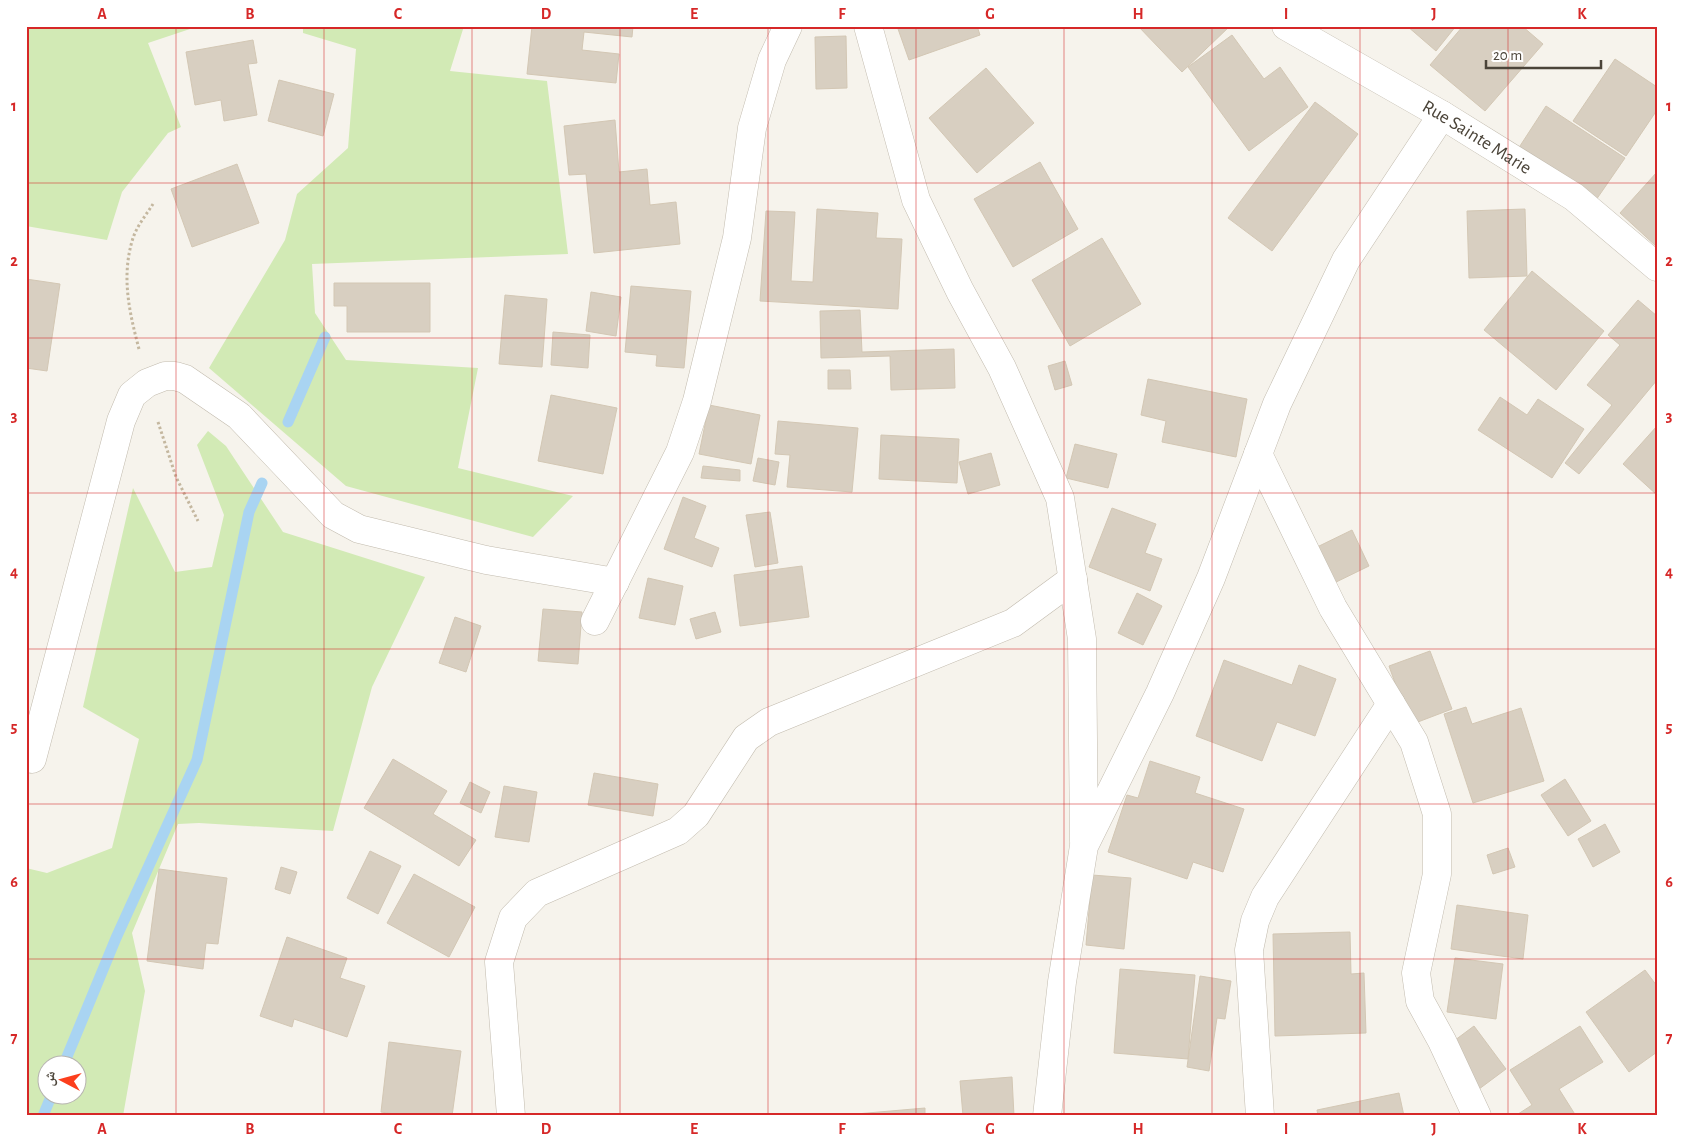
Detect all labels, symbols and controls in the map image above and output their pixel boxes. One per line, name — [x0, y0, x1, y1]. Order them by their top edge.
text: A — [97, 6, 107, 22]
text: B — [245, 6, 255, 22]
text: C — [394, 6, 403, 22]
text: D — [541, 6, 552, 22]
text: E — [690, 6, 698, 22]
text: F — [838, 6, 846, 22]
text: G — [985, 6, 995, 22]
text: H — [1132, 6, 1144, 22]
text: I — [1284, 6, 1288, 22]
text: J — [1431, 6, 1437, 22]
text: K — [1577, 6, 1587, 22]
scale bar — [1486, 38, 1600, 70]
text: 20 m — [1493, 48, 1522, 63]
street label: Rue Sainte Marie — [1419, 96, 1535, 178]
text: 1 — [11, 98, 17, 114]
text: 1 — [1666, 98, 1672, 114]
text: 2 — [10, 253, 18, 269]
text: 2 — [1665, 253, 1673, 269]
text: 3 — [11, 408, 18, 424]
text: 3 — [1666, 408, 1673, 424]
text: 4 — [10, 564, 18, 580]
text: 4 — [1665, 564, 1673, 580]
text: 5 — [11, 719, 18, 735]
text: 5 — [1666, 719, 1673, 735]
text: 6 — [10, 874, 18, 890]
text: 6 — [1665, 874, 1673, 890]
text: 7 — [11, 1030, 18, 1046]
text: 7 — [1666, 1030, 1673, 1046]
north arrow — [38, 1054, 88, 1104]
text: ش — [42, 1070, 59, 1087]
text: A — [97, 1121, 107, 1137]
text: B — [245, 1121, 255, 1137]
text: C — [394, 1121, 403, 1137]
text: D — [541, 1121, 552, 1137]
text: E — [690, 1121, 698, 1137]
text: F — [838, 1121, 846, 1137]
text: G — [985, 1121, 995, 1137]
text: H — [1132, 1121, 1144, 1137]
text: I — [1284, 1121, 1288, 1137]
text: J — [1431, 1121, 1437, 1137]
text: K — [1577, 1121, 1587, 1137]

